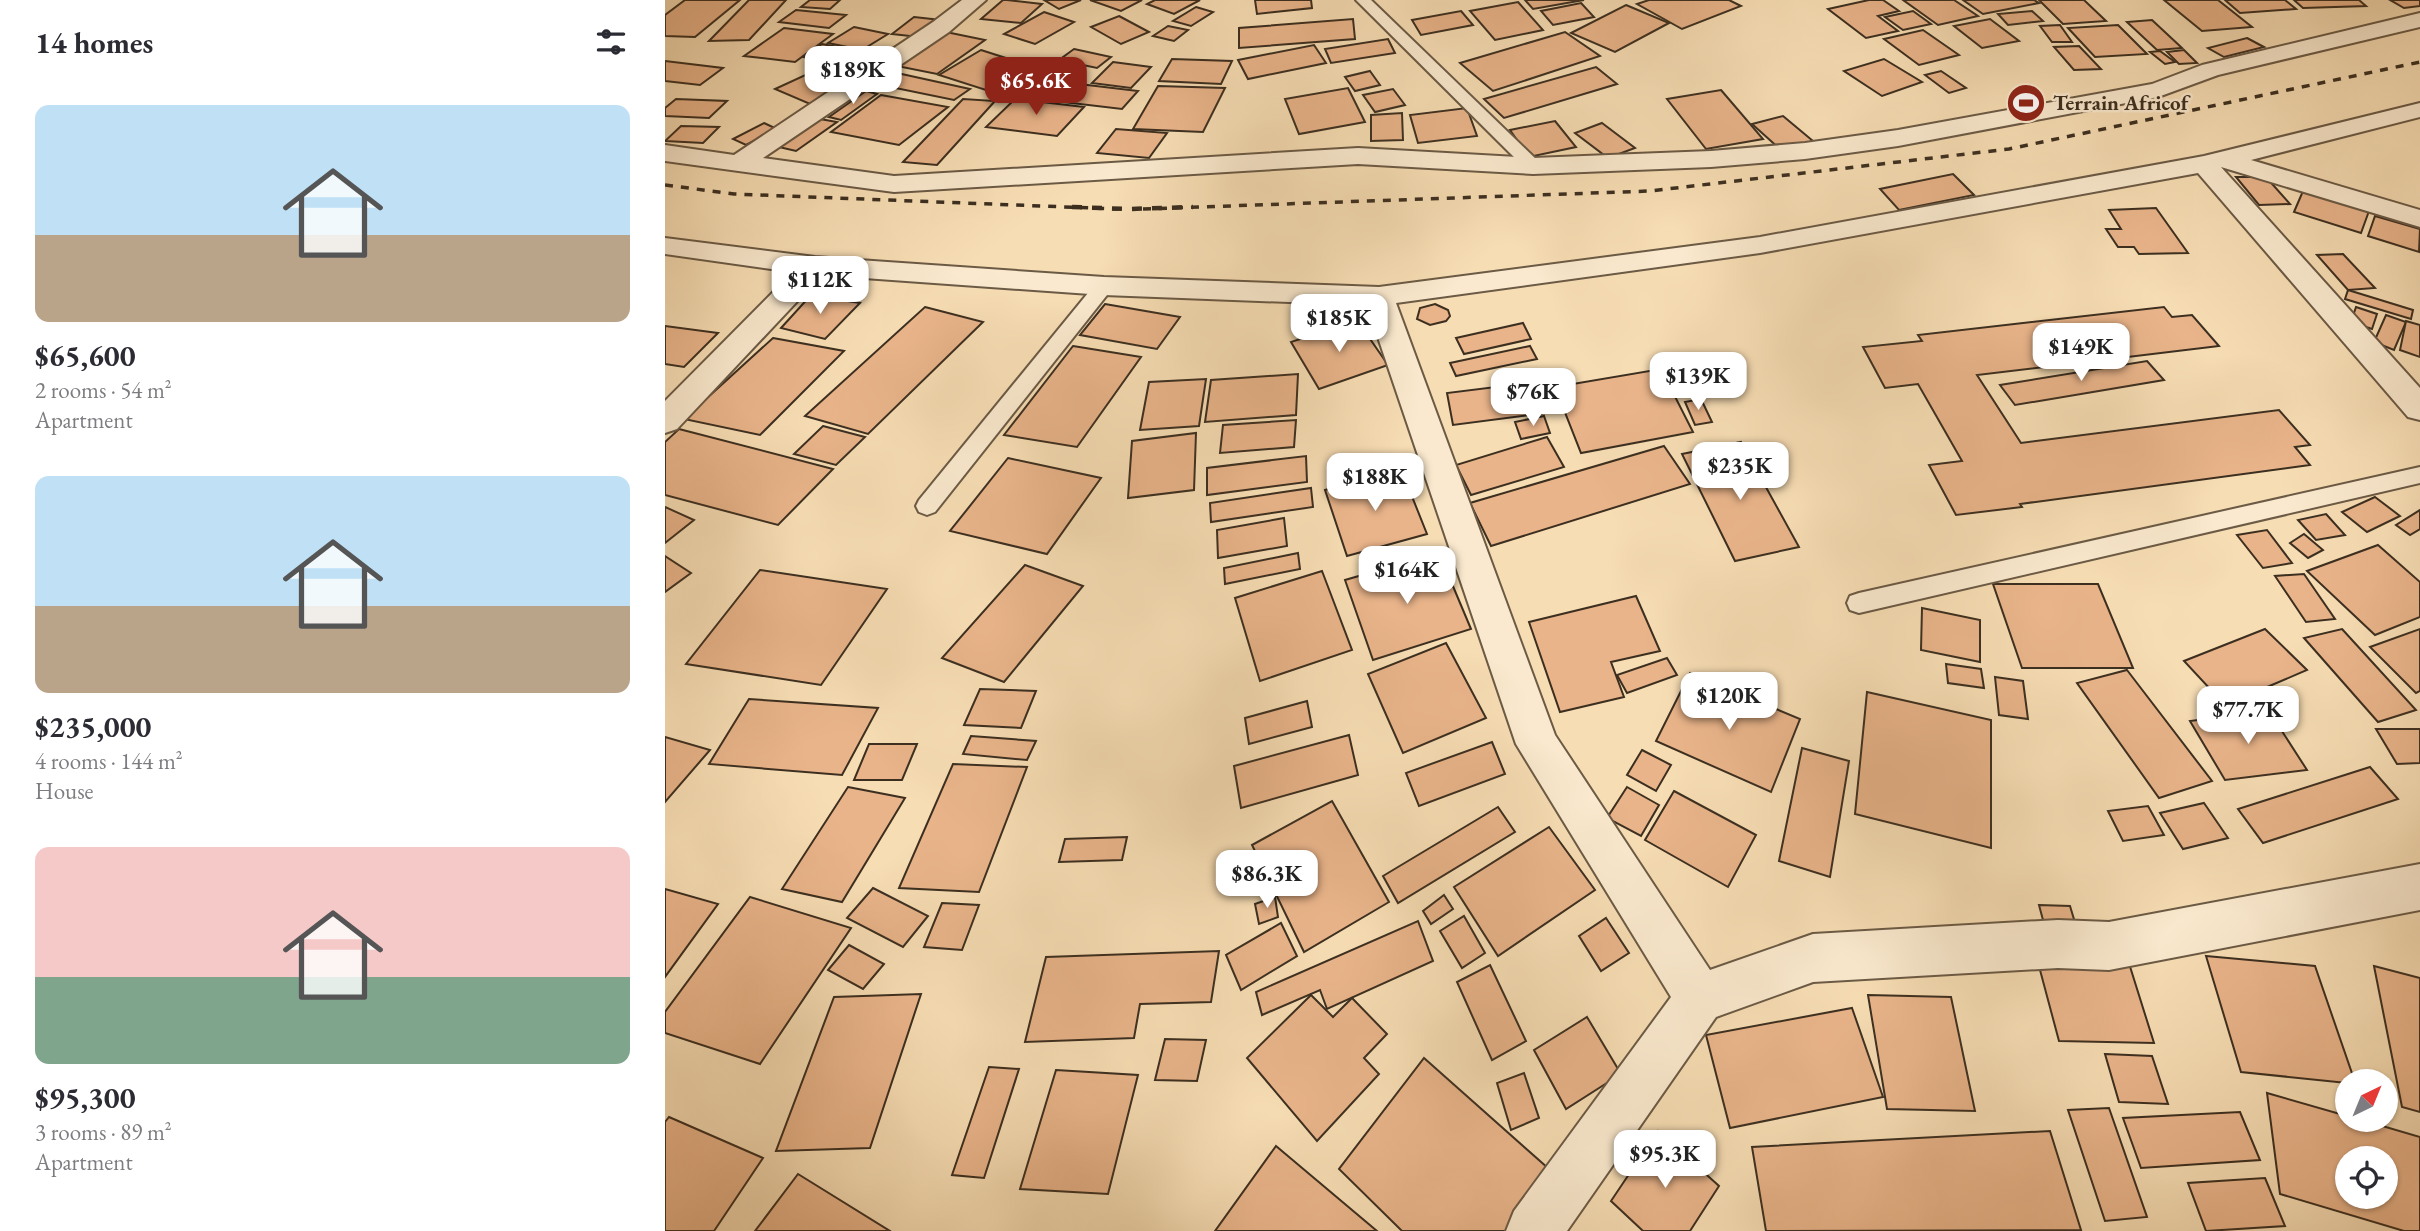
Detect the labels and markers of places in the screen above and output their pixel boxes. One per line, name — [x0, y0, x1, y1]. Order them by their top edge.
pin: $189K — [804, 46, 902, 106]
pin: $65.6K — [979, 58, 1093, 117]
sports icon: Terrain Africof — [2005, 82, 2047, 124]
place label: Terrain Africof — [2053, 89, 2191, 116]
pin: $112K — [771, 256, 869, 316]
pin: $185K — [1290, 294, 1388, 354]
pin: $149K — [2032, 324, 2130, 383]
pin: $139K — [1649, 352, 1747, 412]
pin: $76K — [1492, 368, 1574, 428]
pin: $235K — [1691, 442, 1789, 502]
pin: $188K — [1326, 454, 1424, 513]
pin: $164K — [1358, 546, 1456, 606]
pin: $120K — [1680, 672, 1778, 732]
pin: $77.7K — [2191, 686, 2305, 746]
pin: $86.3K — [1210, 850, 1324, 910]
pin: $95.3K — [1608, 1130, 1722, 1190]

